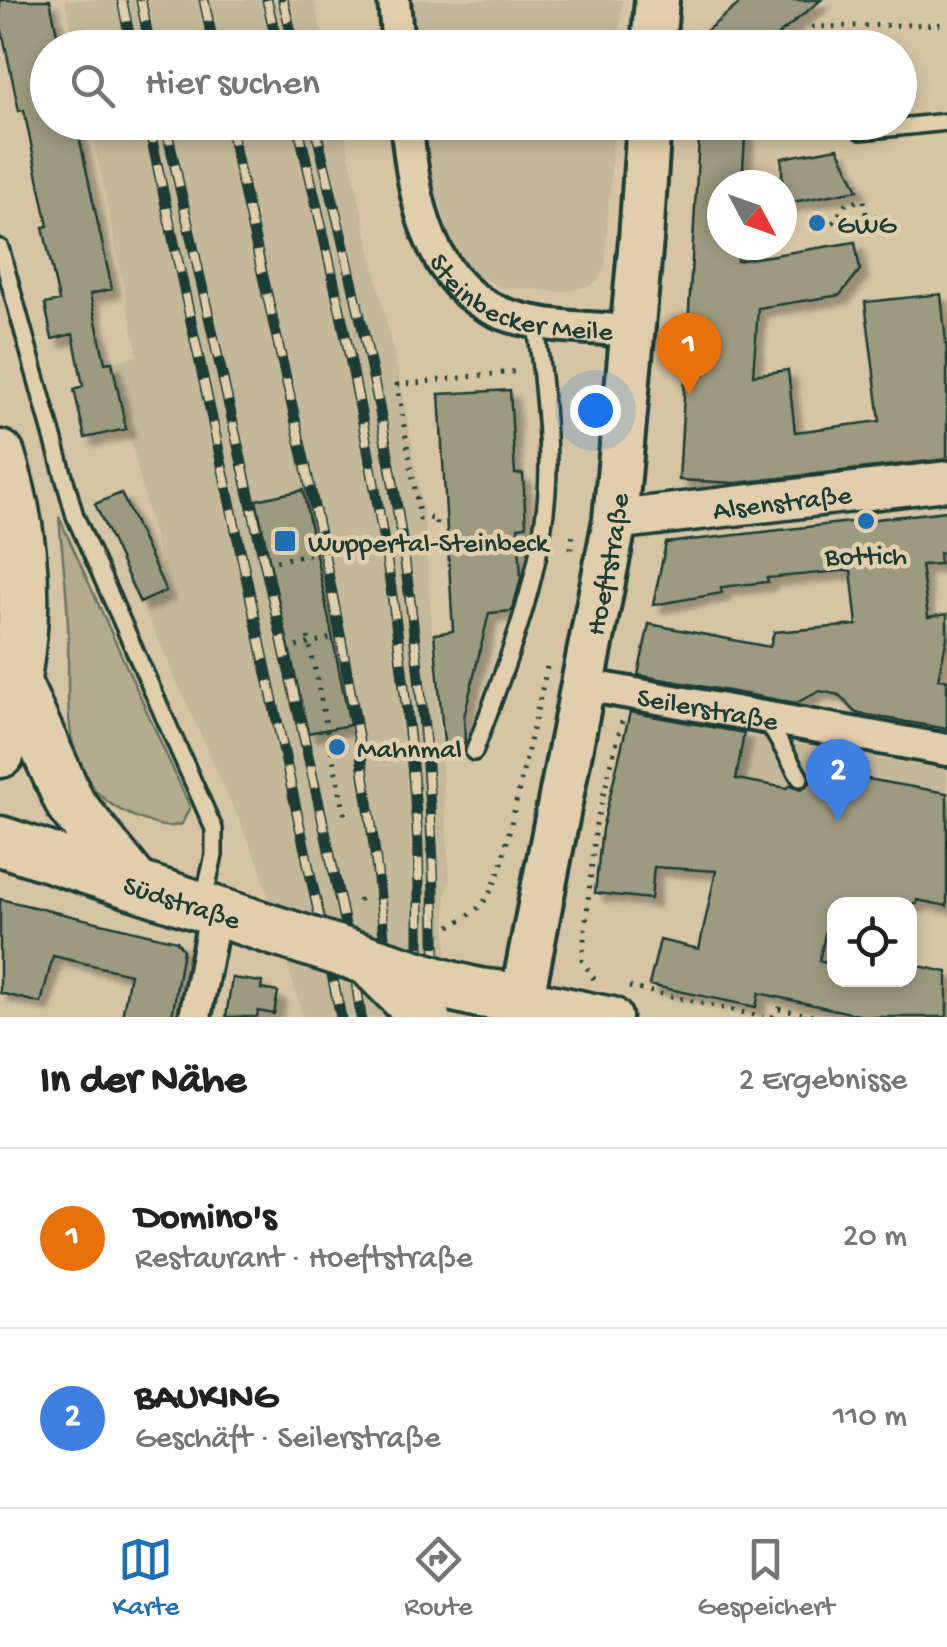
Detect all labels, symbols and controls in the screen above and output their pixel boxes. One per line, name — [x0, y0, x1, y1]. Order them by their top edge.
search box — [30, 30, 917, 140]
icon: search — [65, 58, 120, 113]
text: Hier suchen — [145, 63, 320, 107]
north arrow — [707, 170, 797, 260]
place label: GWG — [837, 211, 897, 244]
marker: GWG — [806, 212, 828, 234]
street label: Steinbecker Meile — [420, 249, 614, 351]
pin: 1 — [656, 312, 722, 395]
your location — [570, 385, 621, 436]
street label: Alsenstraße — [711, 480, 854, 529]
street label: Hoeftstraße — [581, 492, 638, 639]
marker: Bottich — [855, 510, 877, 532]
marker: Wuppertal-Steinbeck — [272, 528, 298, 554]
place label: Wuppertal-Steinbeck — [308, 529, 551, 562]
place label: Bottich — [824, 542, 907, 575]
street label: Seilerstraße — [634, 683, 781, 740]
place label: Mahnmal — [357, 735, 462, 768]
marker: Mahnmal — [326, 736, 348, 758]
pin: 2 — [806, 738, 870, 821]
street label: Südstraße — [118, 870, 244, 939]
map controls — [827, 897, 917, 987]
button: locate — [827, 897, 917, 987]
text: In der Nähe — [40, 1058, 246, 1107]
text: 2 Ergebnisse — [739, 1063, 907, 1101]
text: Domino's — [135, 1197, 276, 1241]
text: 1 — [66, 1219, 79, 1257]
text: 20 m — [843, 1219, 907, 1257]
text: Restaurant · Hoeftstraße — [135, 1241, 473, 1279]
text: BAUKING — [135, 1377, 278, 1421]
text: 2 — [65, 1399, 80, 1437]
text: 110 m — [833, 1399, 907, 1437]
text: Geschäft · Seilerstraße — [135, 1421, 440, 1459]
tab: Karte — [112, 1532, 179, 1625]
tab: Route — [404, 1532, 472, 1625]
tab: Gespeichert — [697, 1532, 835, 1625]

